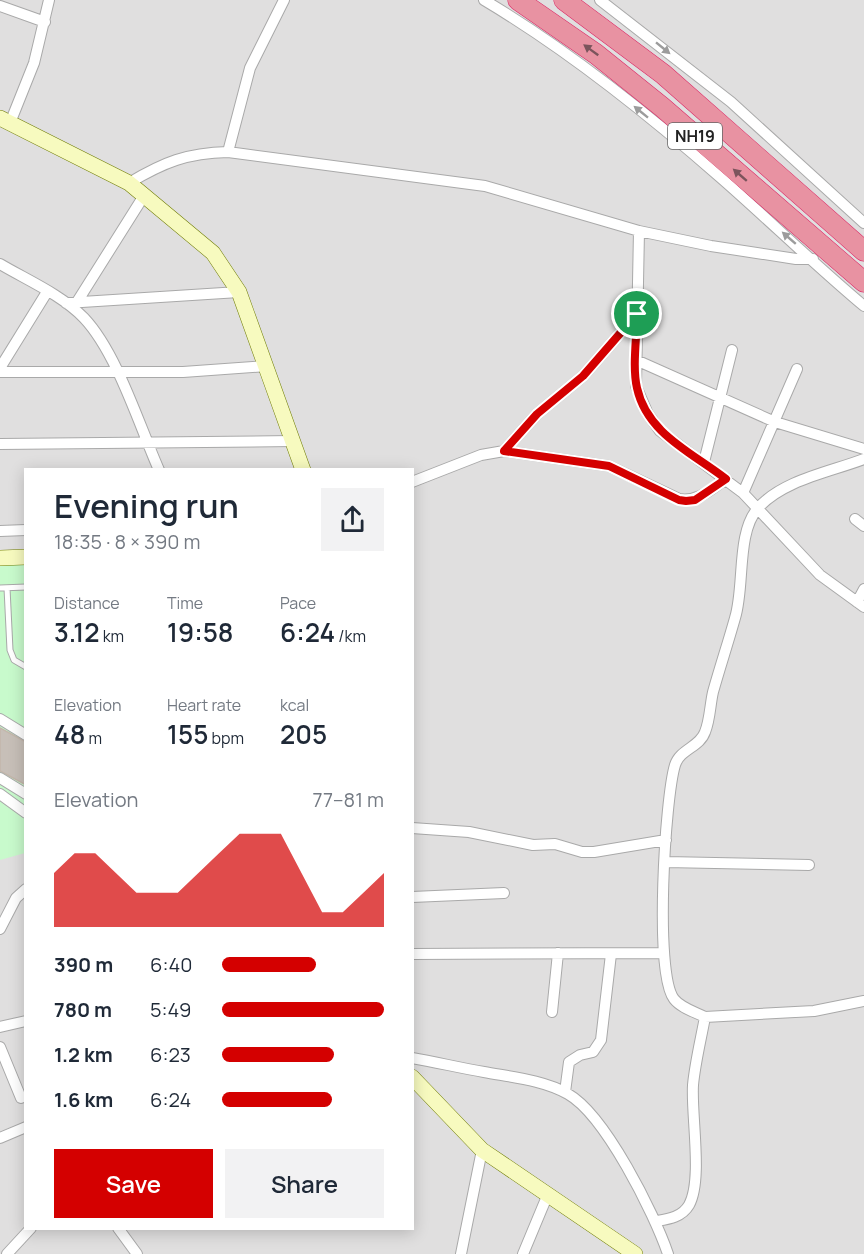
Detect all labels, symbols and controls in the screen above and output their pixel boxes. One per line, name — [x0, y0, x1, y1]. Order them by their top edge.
one-way arrow — [655, 41, 670, 54]
one-way arrow — [583, 45, 598, 57]
one-way arrow — [633, 106, 649, 119]
road number: NH19 — [668, 123, 722, 149]
one-way arrow — [733, 168, 748, 182]
one-way arrow — [781, 232, 797, 245]
pin — [611, 288, 662, 339]
icon: arrive — [620, 297, 653, 330]
text: Evening run — [54, 483, 239, 528]
button: share — [321, 488, 384, 551]
text: 18:35 · 8 × 390 m — [54, 528, 201, 555]
text: Distance — [54, 592, 120, 614]
text: Time — [167, 592, 203, 614]
text: Pace — [280, 592, 316, 614]
text: 3.12 — [54, 614, 99, 650]
text: 19:58 — [167, 614, 233, 650]
text: 6:24 — [280, 614, 335, 650]
text: km — [99, 625, 124, 647]
text: /km — [335, 625, 366, 647]
text: Elevation — [54, 694, 122, 716]
text: Heart rate — [167, 694, 241, 716]
text: kcal — [280, 694, 309, 716]
text: 48 — [54, 716, 85, 752]
text: 155 — [167, 716, 208, 752]
text: 205 — [280, 716, 327, 752]
text: m — [85, 727, 102, 749]
text: bpm — [208, 727, 244, 749]
text: Elevation — [54, 786, 138, 813]
text: 77–81 m — [312, 786, 384, 813]
text: 390 m — [54, 951, 113, 978]
text: 6:40 — [150, 951, 192, 978]
text: 780 m — [54, 996, 112, 1023]
text: 5:49 — [150, 996, 192, 1023]
text: 1.2 km — [54, 1041, 113, 1068]
text: 6:23 — [150, 1041, 191, 1068]
text: 1.6 km — [54, 1086, 113, 1113]
text: 6:24 — [150, 1086, 191, 1113]
button: Save — [54, 1149, 213, 1218]
button: Share — [225, 1149, 384, 1218]

